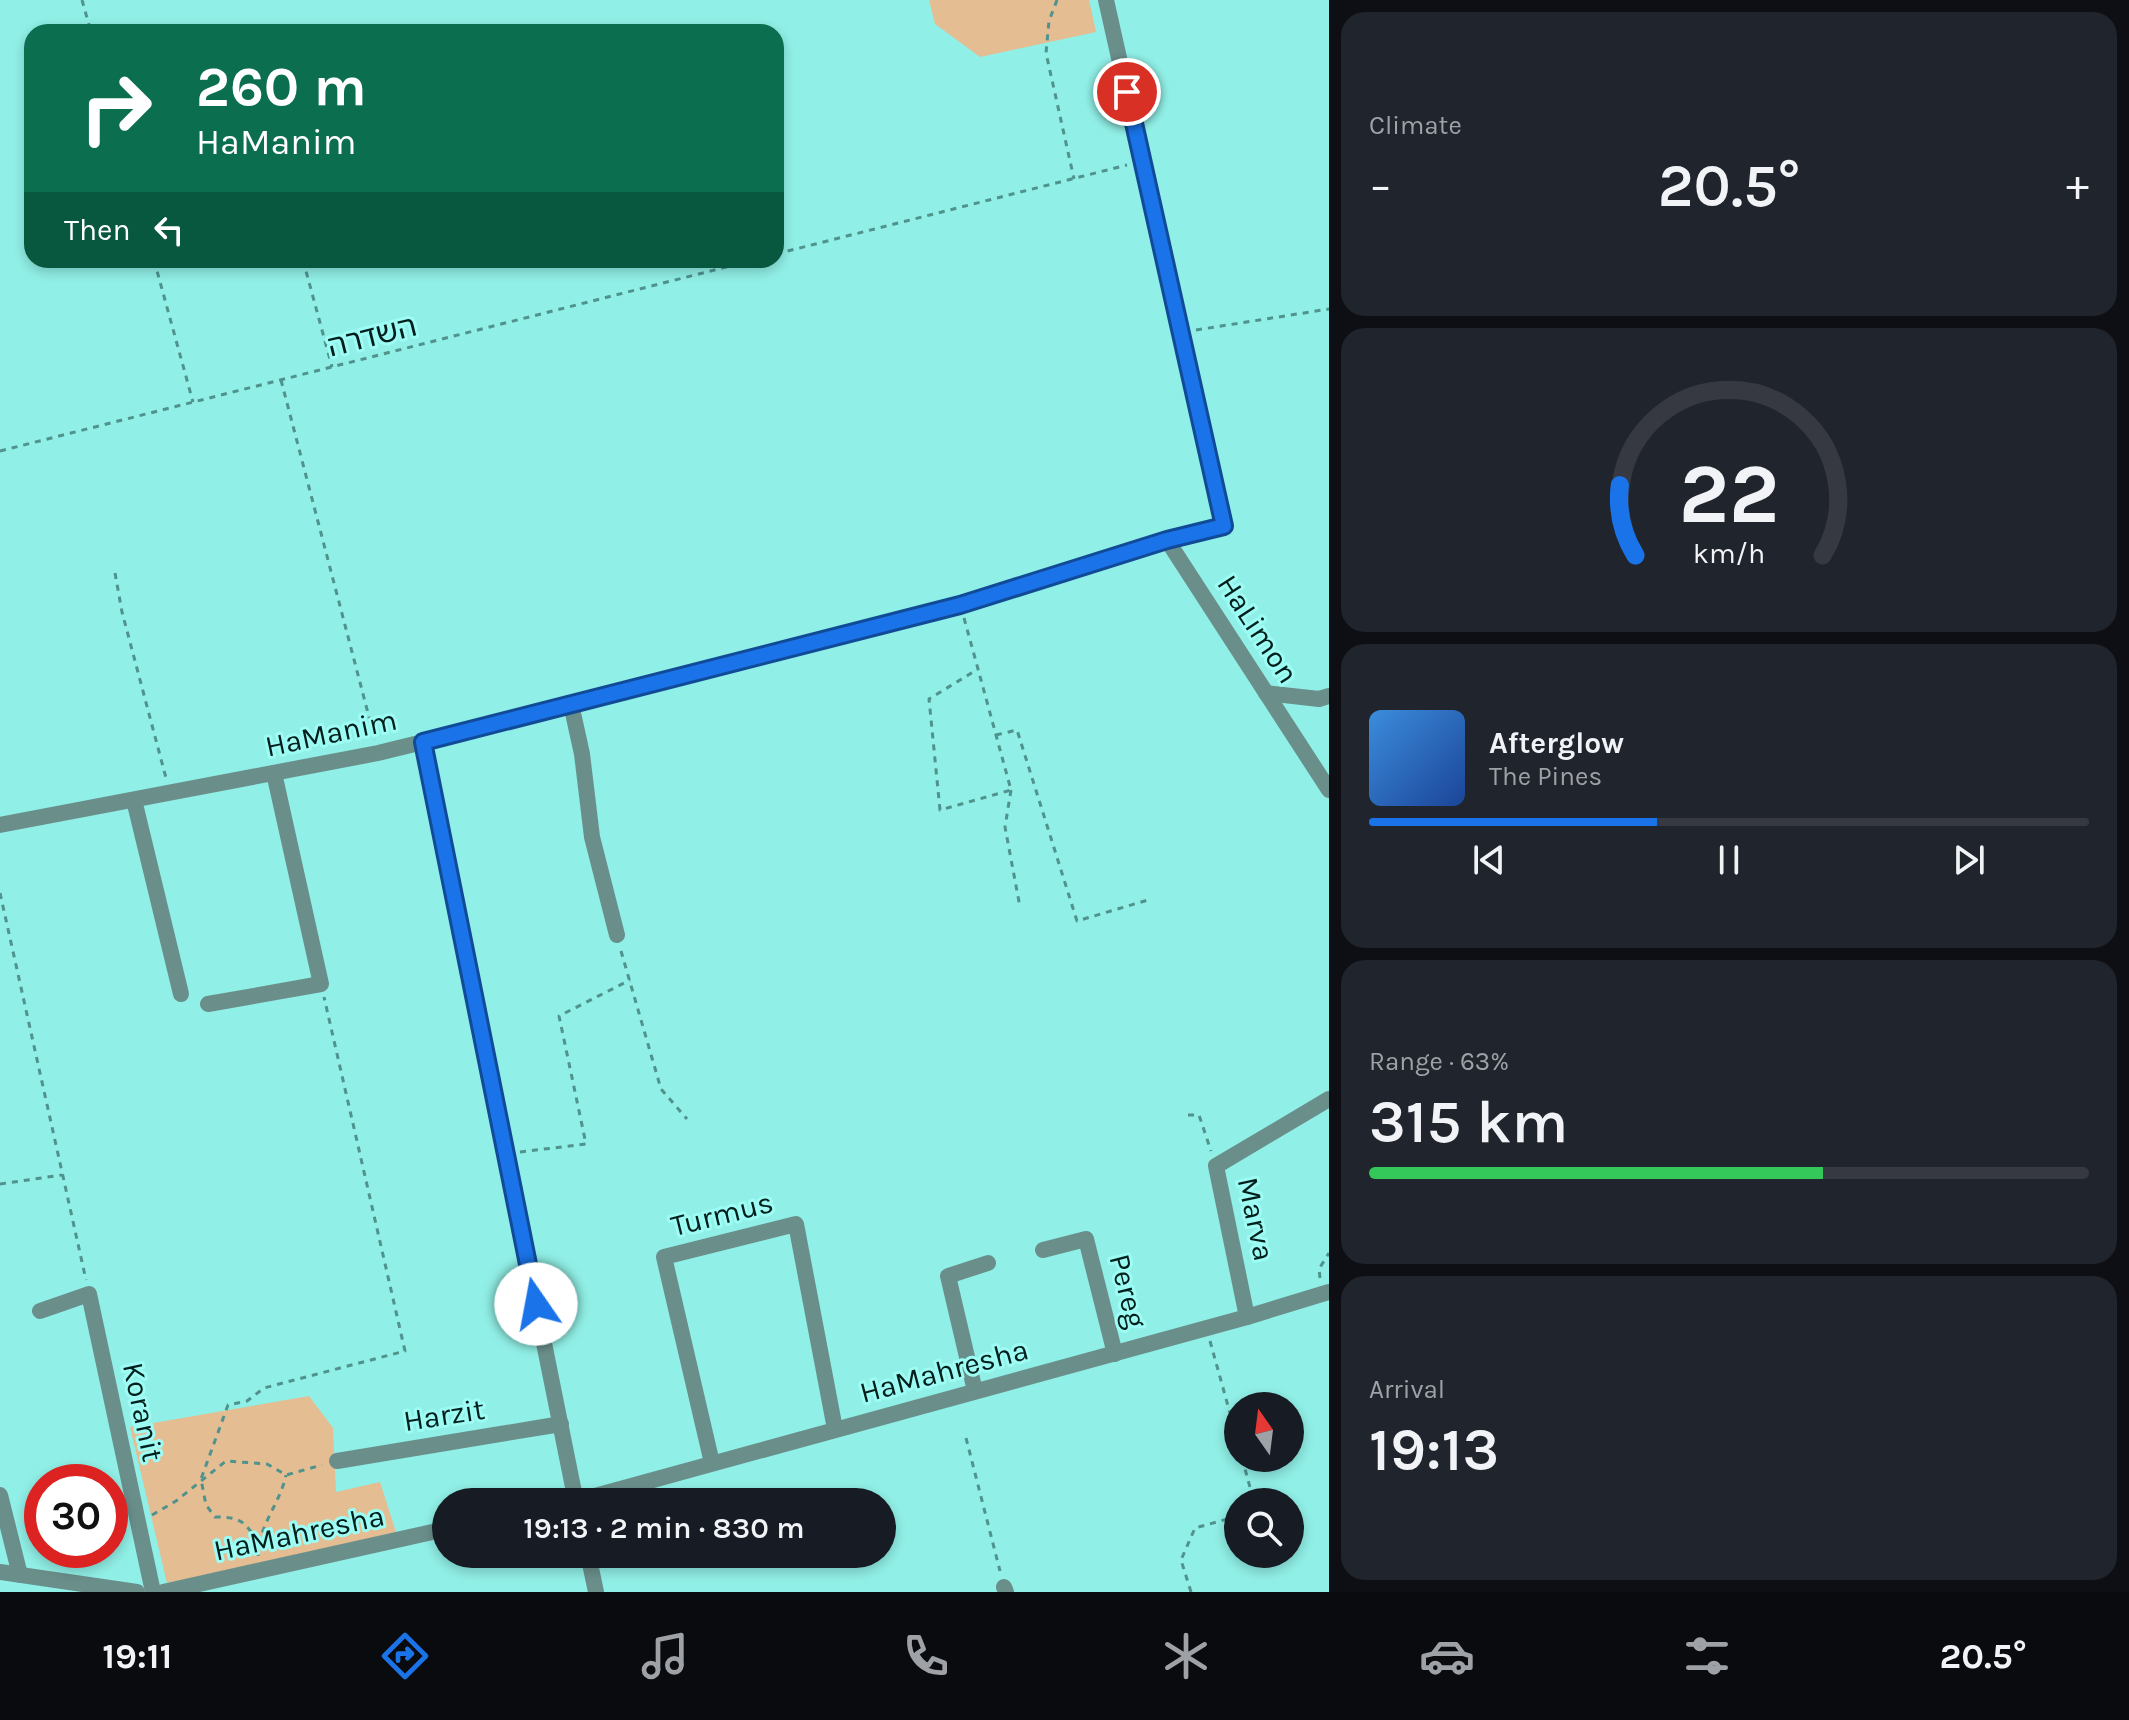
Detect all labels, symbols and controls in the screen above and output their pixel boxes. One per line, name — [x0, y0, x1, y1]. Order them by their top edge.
text: 260 m — [196, 54, 367, 119]
icon: right — [64, 56, 168, 160]
pin — [1093, 58, 1161, 126]
icon: arrive — [1105, 70, 1149, 114]
text: Climate — [1369, 110, 1462, 141]
text: HaManim — [196, 121, 356, 163]
text: 20.5° — [1658, 151, 1800, 221]
text: − — [1369, 160, 1392, 211]
text: + — [2066, 160, 2089, 211]
icon: left — [147, 208, 191, 252]
text: Then — [64, 212, 131, 248]
street label: השדרה — [324, 308, 420, 364]
text: 22 — [1679, 446, 1779, 543]
text: km/h — [1693, 537, 1765, 570]
street label: HaLimon — [1210, 568, 1306, 690]
street label: HaManim — [262, 702, 400, 764]
text: Afterglow — [1489, 725, 1624, 761]
text: The Pines — [1489, 761, 1602, 792]
icon: previous — [1467, 838, 1511, 882]
icon: pause — [1707, 838, 1751, 882]
icon: next — [1947, 838, 1991, 882]
text: Range · 63% — [1369, 1046, 1509, 1077]
text: 315 km — [1369, 1087, 1568, 1157]
street label: Marva — [1230, 1174, 1282, 1264]
street label: Turmus — [667, 1184, 777, 1244]
street label: Pereg — [1101, 1250, 1155, 1332]
position arrow — [494, 1262, 578, 1346]
street label: HaMahresha — [856, 1331, 1032, 1411]
street label: Koranit — [115, 1359, 171, 1465]
text: Arrival — [1369, 1374, 1445, 1405]
street label: Harzit — [401, 1391, 487, 1439]
north arrow — [1224, 1392, 1304, 1472]
map controls — [1224, 1392, 1304, 1568]
text: 19:13 — [1369, 1415, 1499, 1485]
speed limit sign: 30 — [24, 1464, 128, 1568]
button: search — [1224, 1488, 1304, 1568]
street label: HaMahresha — [211, 1497, 387, 1569]
text: 19:13 · 2 min · 830 m — [523, 1510, 805, 1546]
icon: directions — [377, 1628, 433, 1684]
icon: music — [637, 1628, 693, 1684]
icon: phone — [898, 1628, 954, 1684]
icon: climate — [1158, 1628, 1214, 1684]
icon: car — [1419, 1628, 1475, 1684]
icon: filters — [1679, 1628, 1735, 1684]
text: 19:11 — [102, 1635, 172, 1677]
text: 20.5° — [1939, 1635, 2027, 1677]

